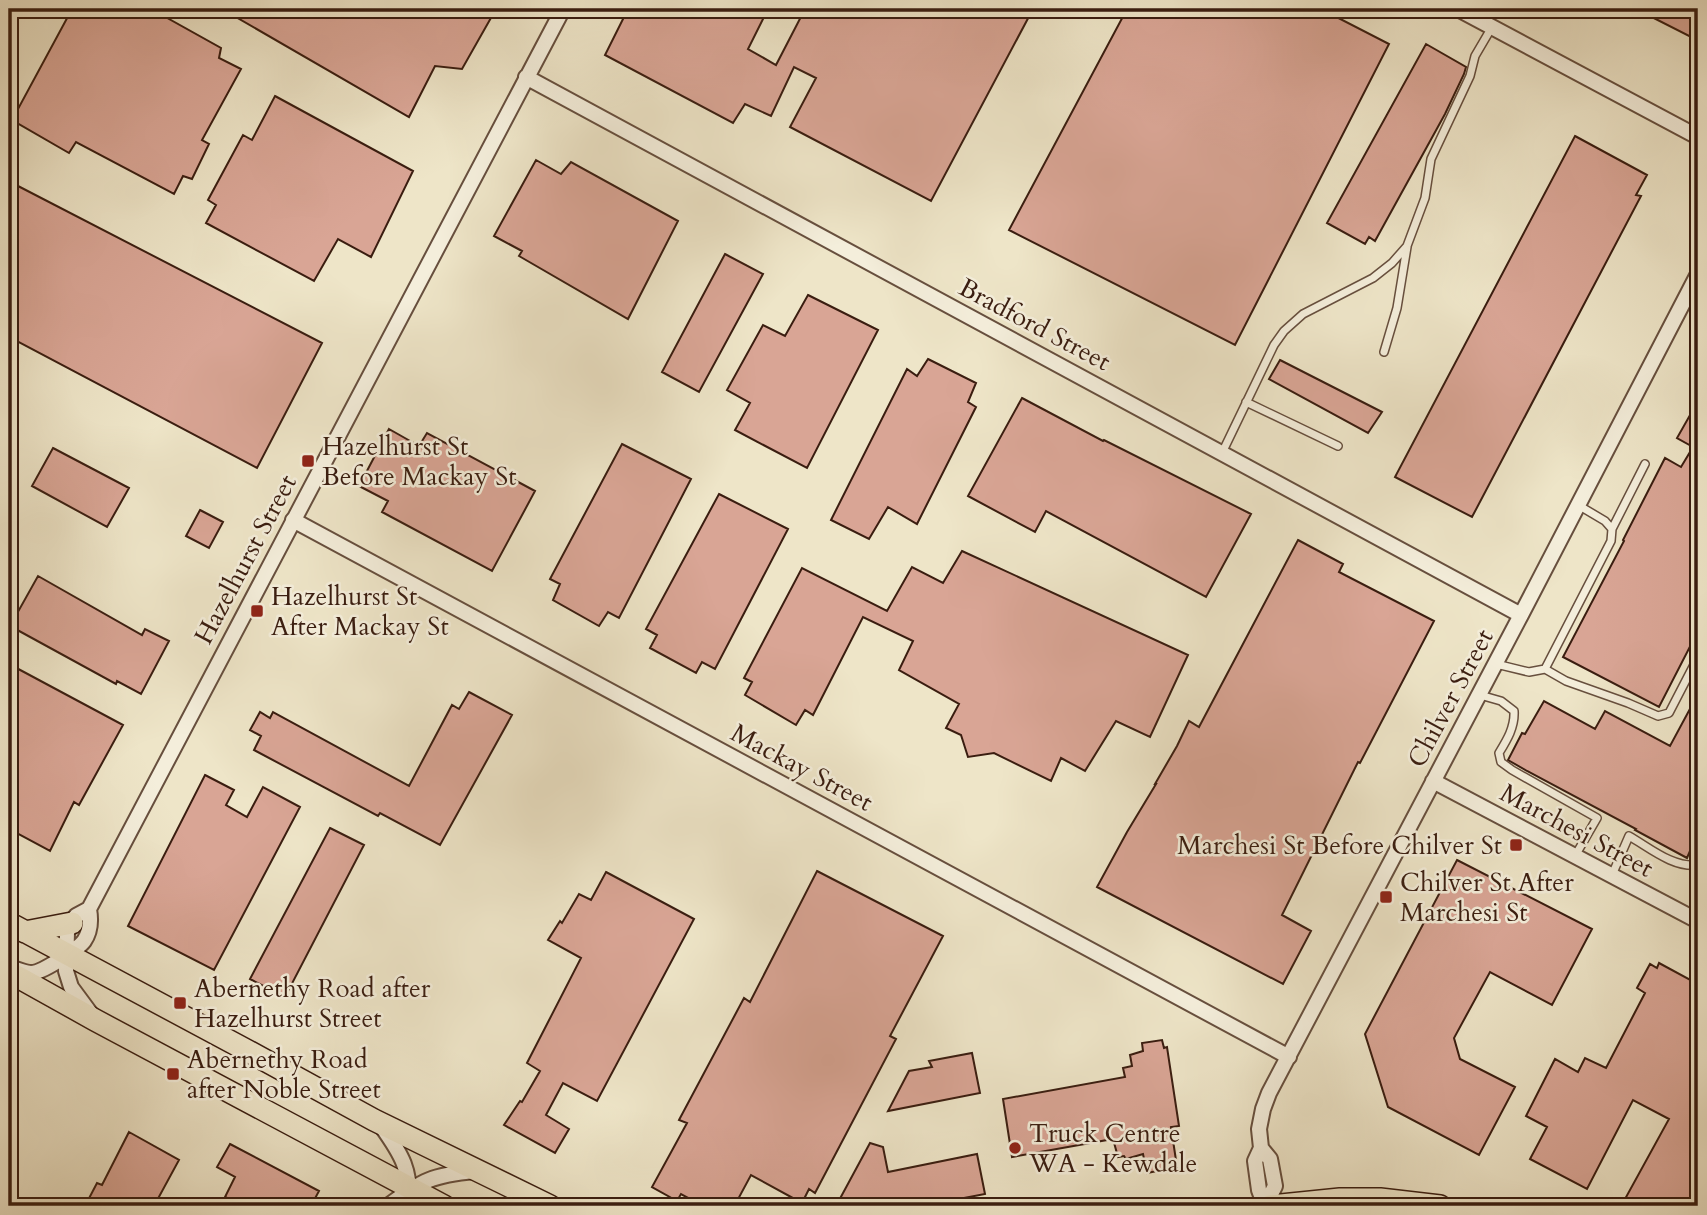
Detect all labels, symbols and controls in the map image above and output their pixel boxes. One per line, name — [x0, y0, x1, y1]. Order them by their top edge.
street label: Bradford Street — [953, 270, 1117, 379]
place label: Hazelhurst St Before Mackay St — [322, 429, 516, 494]
marker: Hazelhurst St Before Mackay St — [300, 453, 316, 469]
street label: Hazelhurst Street — [186, 468, 305, 650]
place label: Hazelhurst St After Mackay St — [271, 579, 449, 644]
marker: Hazelhurst St After Mackay St — [249, 603, 265, 619]
street label: Chilver Street — [1399, 623, 1502, 774]
street label: Mackay Street — [725, 715, 879, 820]
street label: Marchesi Street — [1494, 775, 1659, 885]
place label: Marchesi St Before Chilver St — [1177, 828, 1502, 863]
marker: Marchesi St Before Chilver St — [1508, 837, 1524, 853]
place label: Chilver St After Marchesi St — [1400, 865, 1574, 930]
marker: Chilver St After Marchesi St — [1378, 889, 1394, 905]
place label: Abernethy Road after Hazelhurst Street — [194, 971, 431, 1036]
marker: Abernethy Road after Hazelhurst Street — [172, 995, 188, 1011]
place label: Abernethy Road after Noble Street — [187, 1042, 381, 1107]
marker: Abernethy Road after Noble Street — [165, 1066, 181, 1082]
place label: Truck Centre WA - Kewdale — [1028, 1116, 1197, 1181]
marker: Truck Centre WA - Kewdale — [1007, 1140, 1023, 1156]

